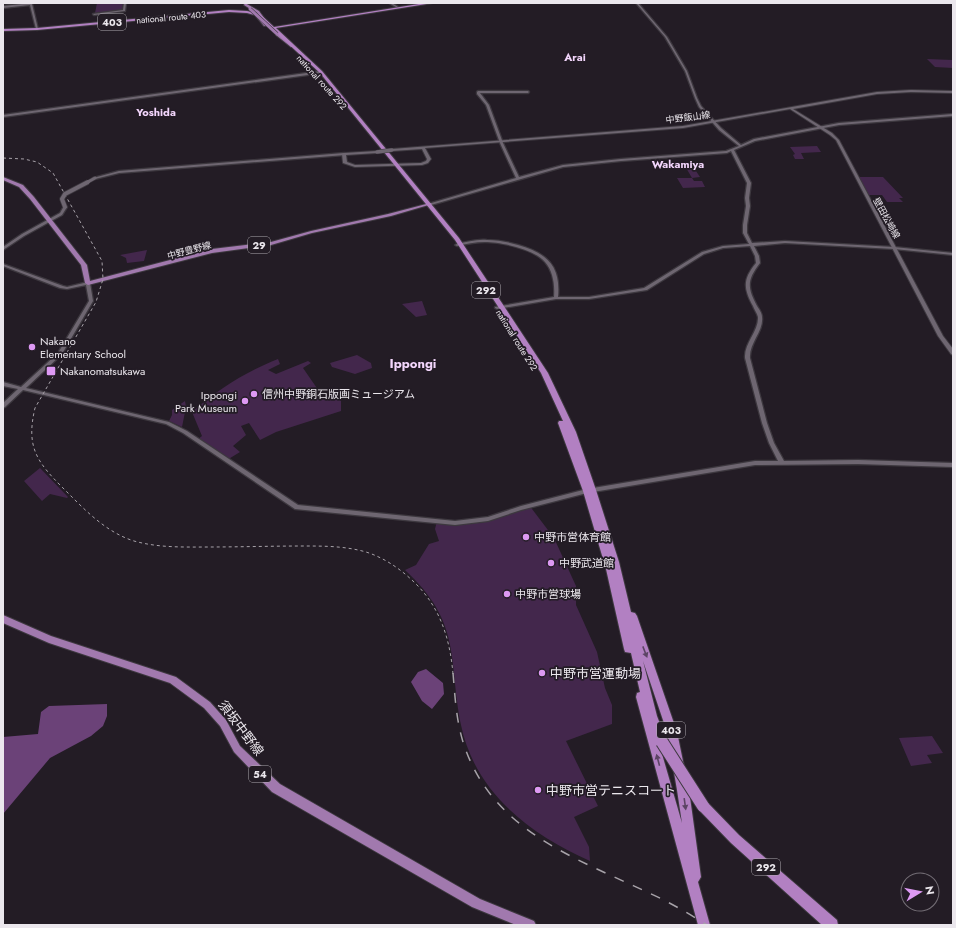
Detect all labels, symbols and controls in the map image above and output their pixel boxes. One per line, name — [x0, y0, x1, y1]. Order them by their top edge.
street label: national route 403 — [136, 7, 206, 27]
road number: 403 — [98, 14, 126, 30]
district label: Arai — [563, 49, 586, 65]
street label: national route 292 — [294, 52, 350, 112]
district label: Yoshida — [135, 104, 176, 120]
street label: 中野飯山線 — [665, 108, 712, 126]
district label: Wakamiya — [652, 156, 704, 172]
street label: 壁田松崎線 — [870, 195, 904, 242]
road number: 29 — [248, 237, 270, 253]
street label: 中野豊野線 — [166, 238, 213, 262]
road number: 292 — [472, 282, 500, 298]
street label: national route 292 — [493, 307, 541, 373]
place label: Nakano Elementary School — [40, 333, 126, 362]
marker: Nakano Elementary School — [27, 342, 37, 352]
district label: Ippongi — [390, 354, 436, 373]
place label: Nakanomatsukawa — [60, 363, 145, 379]
marker: Nakanomatsukawa — [45, 365, 57, 377]
place label: 信州中野銅石版画ミュージアム — [262, 386, 415, 402]
place label: Ippongi Park Museum — [175, 387, 237, 416]
marker: 信州中野銅石版画ミュージアム — [249, 389, 259, 399]
marker: Ippongi Park Museum — [240, 396, 250, 406]
place label: 中野市営体育館 — [534, 529, 611, 545]
marker: 中野市営体育館 — [521, 532, 531, 542]
place label: 中野武道館 — [559, 555, 614, 571]
marker: 中野武道館 — [546, 558, 556, 568]
place label: 中野市営球場 — [515, 586, 581, 602]
marker: 中野市営球場 — [502, 589, 512, 599]
one-way arrow — [642, 646, 648, 658]
place label: 中野市営運動場 — [550, 664, 641, 683]
marker: 中野市営運動場 — [537, 668, 547, 678]
street label: 須坂中野線 — [214, 696, 268, 760]
road number: 403 — [657, 722, 685, 738]
one-way arrow — [655, 754, 661, 767]
road number: 54 — [249, 766, 271, 782]
place label: 中野市営テニスコート — [546, 781, 676, 800]
marker: 中野市営テニスコート — [533, 785, 543, 795]
one-way arrow — [682, 798, 688, 810]
road number: 292 — [752, 859, 780, 875]
north arrow — [900, 872, 940, 912]
text: N — [921, 885, 938, 896]

